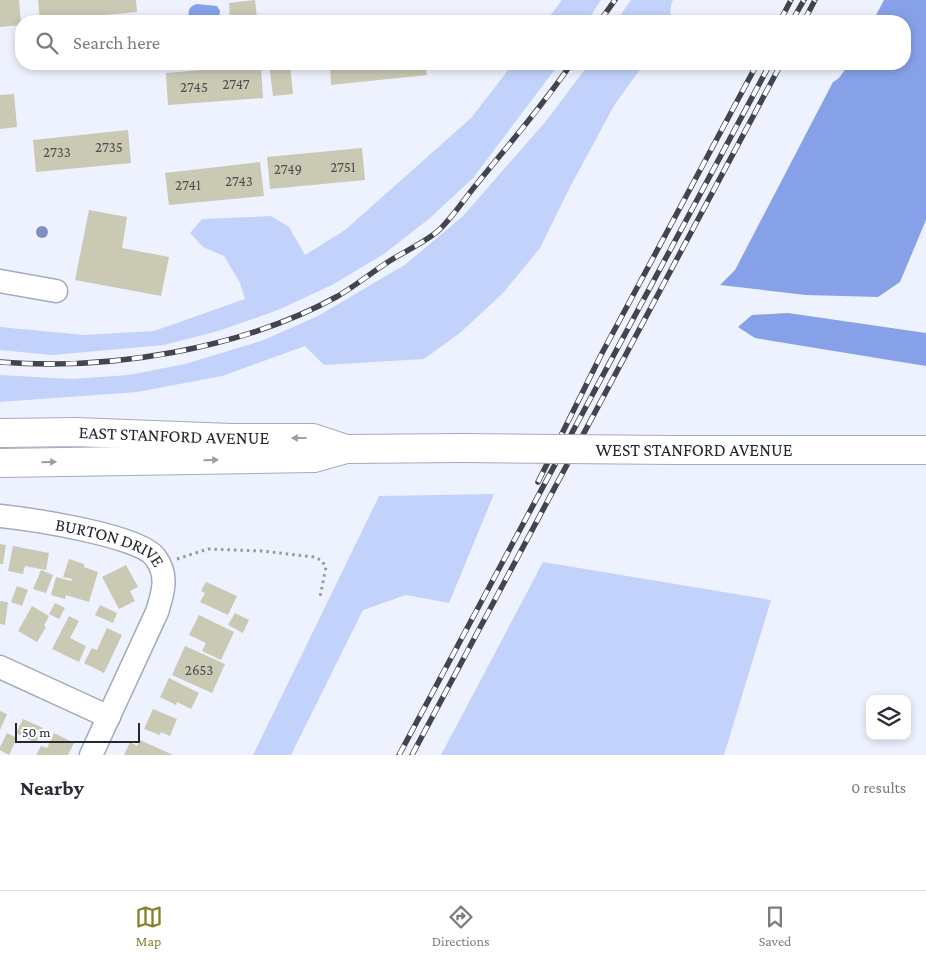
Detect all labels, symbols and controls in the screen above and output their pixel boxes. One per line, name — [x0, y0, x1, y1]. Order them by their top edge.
search box — [15, 15, 911, 70]
icon: search — [33, 29, 61, 57]
text: Search here — [73, 32, 160, 53]
house number: 2747 — [222, 76, 250, 92]
house number: 2745 — [180, 79, 208, 95]
house number: 2735 — [95, 139, 123, 155]
house number: 2733 — [43, 144, 71, 160]
house number: 2751 — [330, 159, 356, 175]
house number: 2749 — [274, 161, 302, 177]
house number: 2743 — [225, 173, 253, 189]
house number: 2741 — [175, 177, 201, 193]
street label: EAST STANFORD AVENUE — [78, 422, 269, 448]
one-way arrow — [291, 434, 307, 442]
street label: WEST STANFORD AVENUE — [596, 440, 793, 460]
one-way arrow — [203, 456, 219, 464]
one-way arrow — [41, 458, 57, 466]
street label: BURTON DRIVE — [54, 514, 169, 571]
house number: 2653 — [185, 662, 213, 678]
map controls — [866, 695, 911, 740]
button: layers — [866, 695, 911, 740]
scale bar — [15, 720, 140, 743]
text: 50 m — [22, 724, 50, 740]
text: Nearby — [20, 776, 84, 800]
text: 0 results — [851, 779, 906, 796]
tab: Map — [135, 903, 163, 949]
tab: Directions — [432, 903, 490, 949]
tab: Saved — [759, 903, 791, 949]

